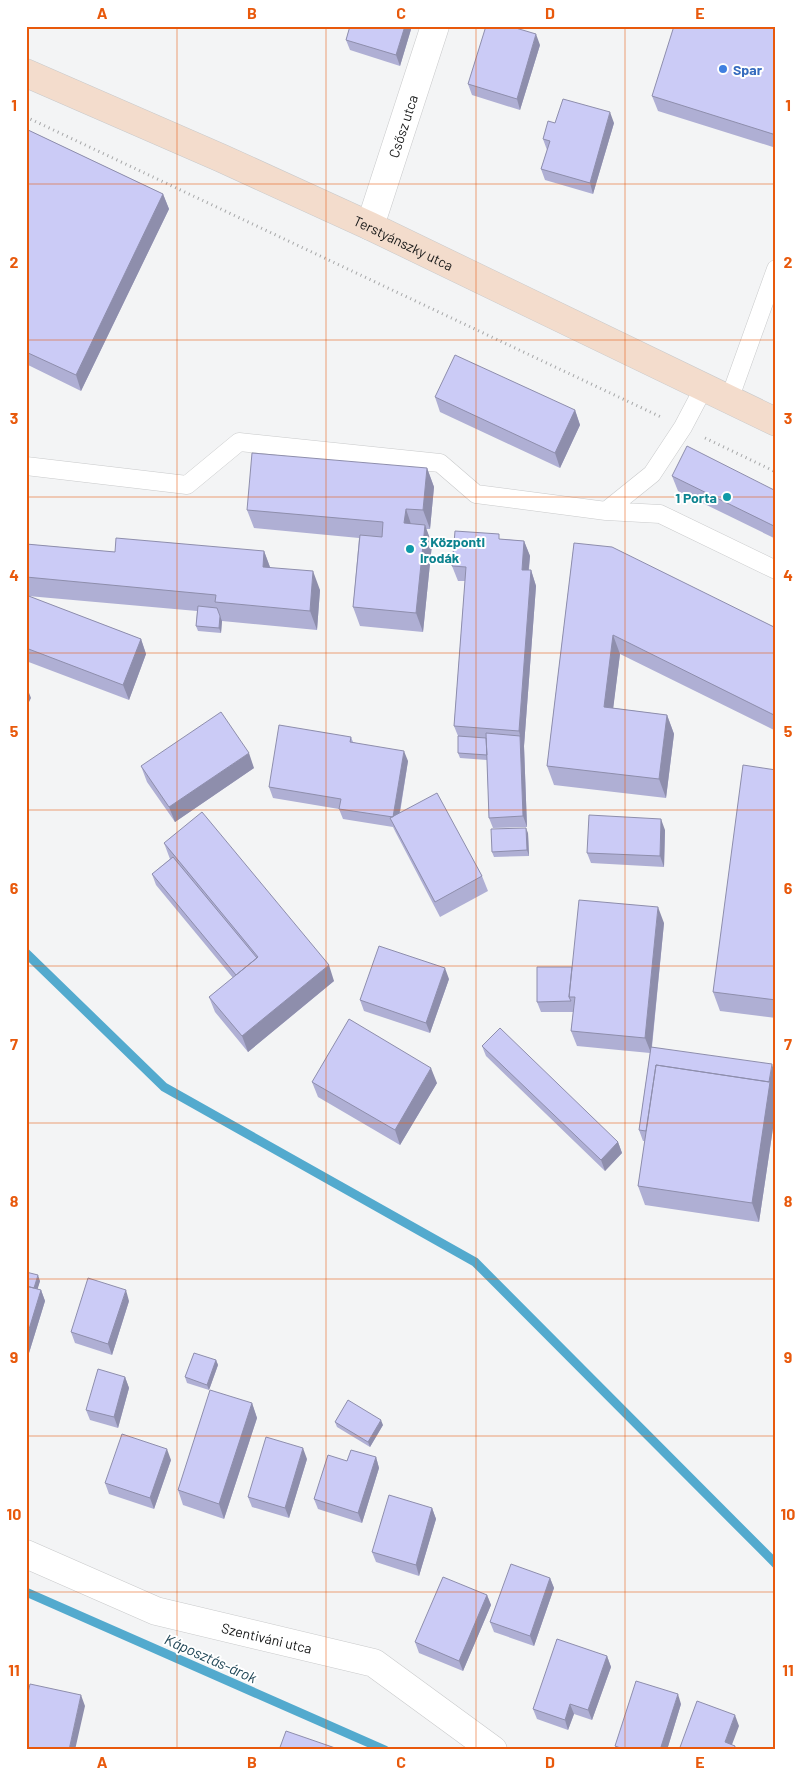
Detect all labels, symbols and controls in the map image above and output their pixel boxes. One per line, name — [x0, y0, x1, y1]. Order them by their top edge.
text: A — [97, 3, 108, 22]
text: B — [247, 3, 257, 22]
text: C — [396, 3, 406, 22]
text: D — [545, 3, 555, 22]
text: E — [695, 3, 705, 22]
place label: Spar — [733, 61, 763, 78]
marker: Spar — [717, 63, 729, 75]
street label: Csősz utca — [384, 92, 421, 160]
text: 1 — [11, 95, 17, 114]
text: 1 — [785, 95, 791, 114]
street label: Terstyánszky utca — [351, 211, 456, 274]
text: 2 — [10, 252, 19, 271]
text: 2 — [784, 252, 793, 271]
text: 3 — [10, 408, 18, 427]
text: 3 — [784, 408, 792, 427]
place label: 1 Porta — [675, 489, 717, 506]
marker: 1 Porta — [721, 491, 733, 503]
place label: 3 Központi irodák — [420, 533, 485, 566]
marker: 3 Központi irodák — [404, 543, 416, 555]
text: 4 — [9, 565, 19, 584]
text: 4 — [783, 565, 793, 584]
text: 5 — [10, 721, 19, 740]
text: 5 — [784, 721, 793, 740]
text: 6 — [10, 878, 19, 897]
text: 6 — [784, 878, 793, 897]
text: 7 — [10, 1034, 18, 1053]
text: 7 — [784, 1034, 792, 1053]
text: 8 — [10, 1191, 19, 1210]
text: 8 — [784, 1191, 793, 1210]
text: 9 — [10, 1347, 18, 1366]
text: 9 — [784, 1347, 792, 1366]
text: 10 — [7, 1504, 21, 1523]
text: 10 — [781, 1504, 795, 1523]
street label: Szentiváni utca — [220, 1618, 314, 1656]
water label: Káposztás-árok — [162, 1630, 261, 1687]
text: 11 — [8, 1660, 20, 1679]
text: 11 — [782, 1660, 794, 1679]
text: A — [97, 1752, 108, 1771]
text: B — [247, 1752, 257, 1771]
text: C — [396, 1752, 406, 1771]
text: D — [545, 1752, 555, 1771]
text: E — [695, 1752, 705, 1771]

